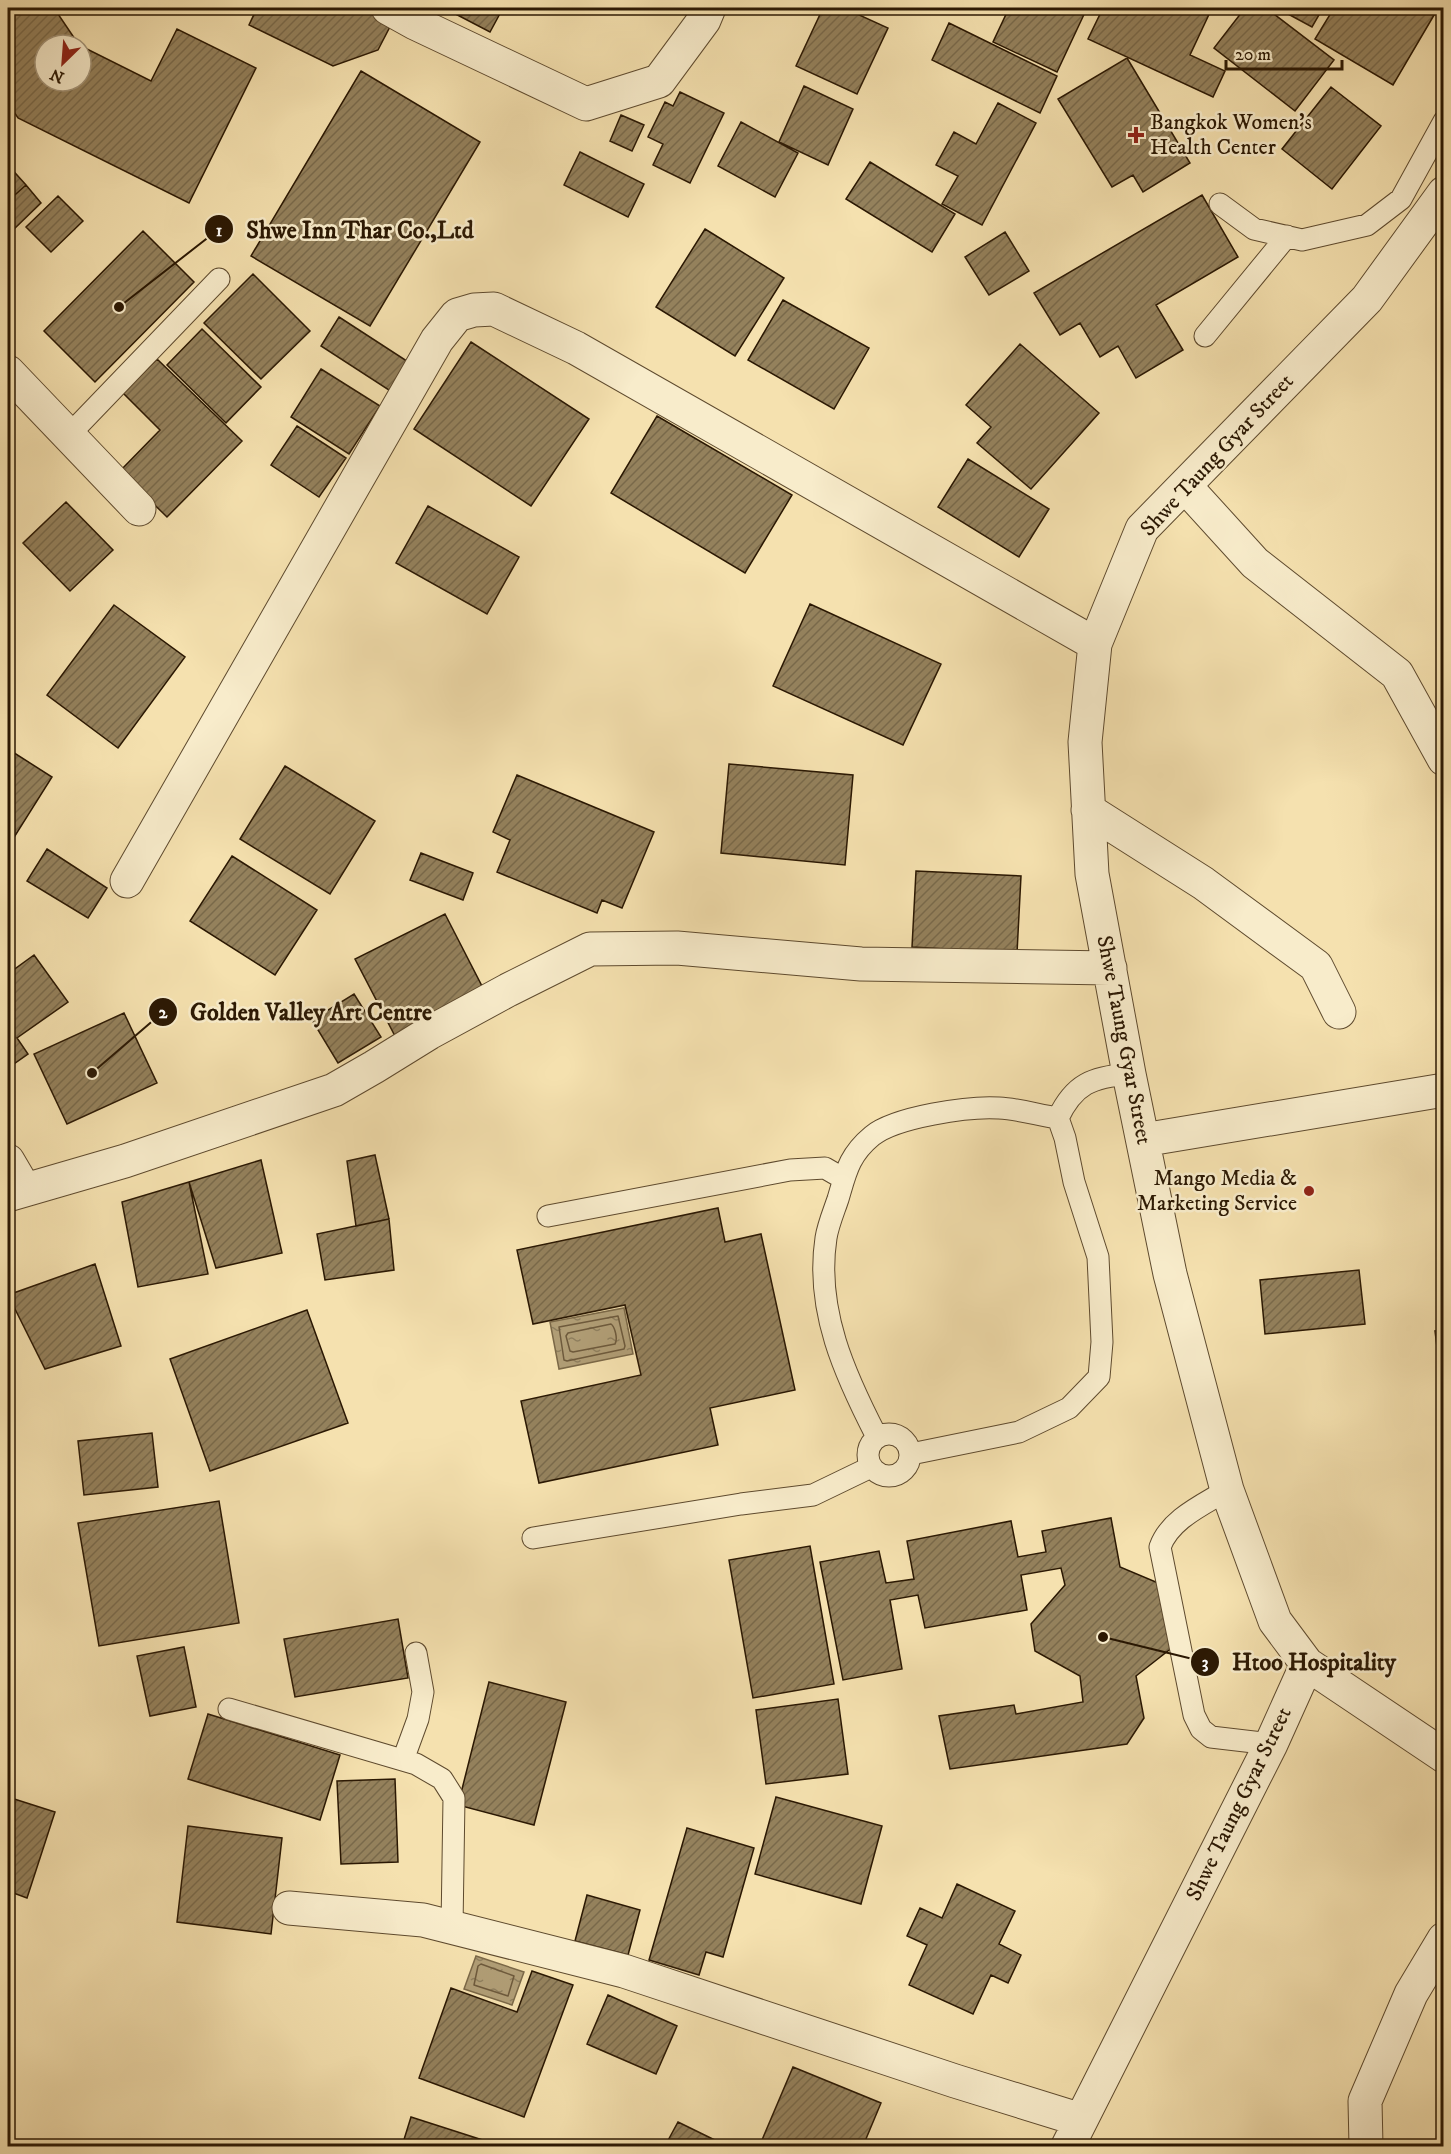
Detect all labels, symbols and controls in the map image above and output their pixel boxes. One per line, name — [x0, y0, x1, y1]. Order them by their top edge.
north arrow — [33, 33, 93, 93]
scale bar — [1226, 33, 1342, 71]
text: 20 m — [1235, 44, 1271, 66]
text: N — [47, 64, 67, 88]
place label: Bangkok Women's Health Center — [1150, 109, 1312, 161]
marker: Bangkok Women's Health Center — [1127, 126, 1145, 144]
callout: Shwe Inn Thar Co.,Ltd — [204, 208, 486, 250]
text: Shwe Inn Thar Co.,Ltd — [246, 216, 475, 246]
text: 1 — [216, 220, 223, 242]
street label: Shwe Taung Gyar Street — [1135, 368, 1299, 542]
street label: Shwe Taung Gyar Street — [1090, 933, 1158, 1147]
callout: Golden Valley Art Centre — [148, 991, 443, 1033]
text: Golden Valley Art Centre — [190, 998, 432, 1028]
text: 2 — [159, 1002, 169, 1024]
place label: Mango Media & Marketing Service — [1137, 1165, 1297, 1217]
marker: Mango Media & Marketing Service — [1302, 1184, 1316, 1198]
callout: Htoo Hospitality — [1190, 1641, 1408, 1683]
text: Htoo Hospitality — [1232, 1648, 1396, 1678]
text: 3 — [1202, 1652, 1209, 1674]
street label: Shwe Taung Gyar Street — [1180, 1703, 1298, 1905]

